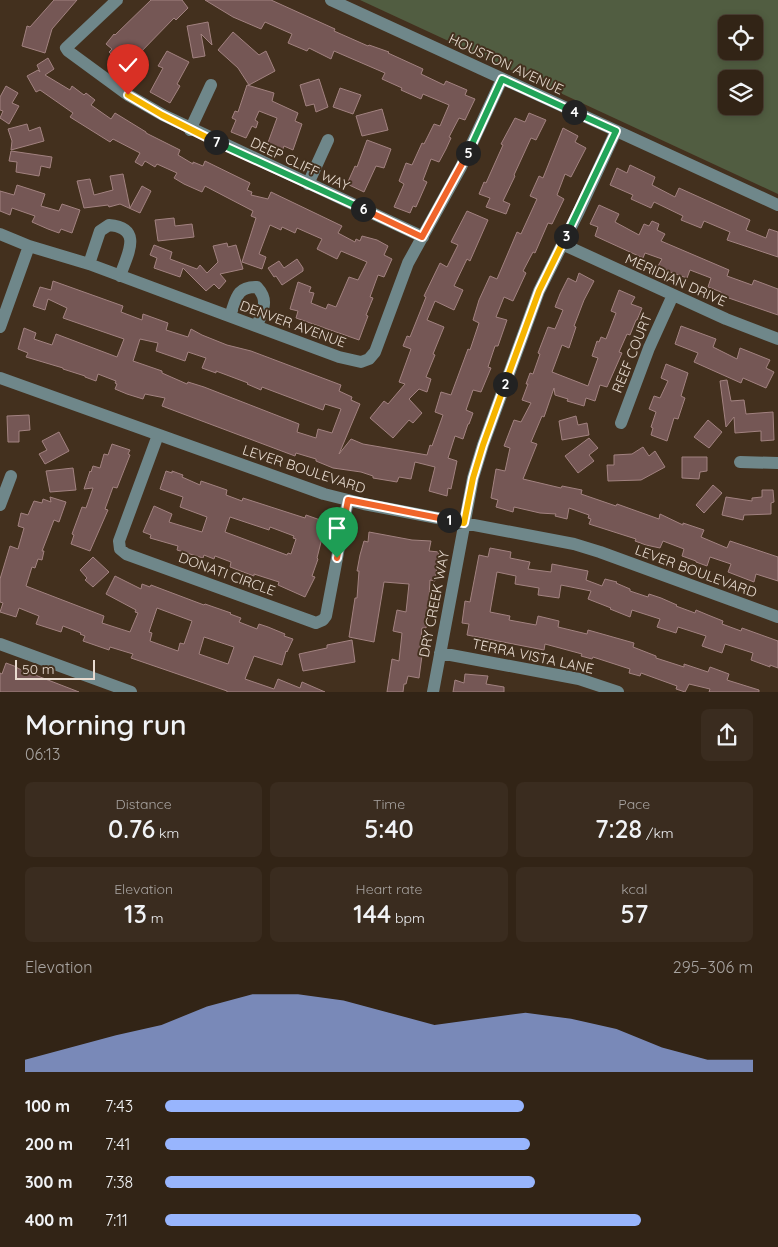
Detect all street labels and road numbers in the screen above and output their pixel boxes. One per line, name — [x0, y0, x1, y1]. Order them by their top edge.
street label: HOUSTON AVENUE — [446, 30, 566, 99]
street label: DEEP CLIFF WAY — [248, 133, 353, 195]
street label: MERIDIAN DRIVE — [622, 250, 730, 310]
street label: DENVER AVENUE — [237, 296, 349, 352]
street label: REEF COURT — [608, 310, 656, 396]
street label: LEVER BOULEVARD — [240, 441, 368, 497]
street label: LEVER BOULEVARD — [633, 541, 759, 601]
street label: DONATI CIRCLE — [176, 548, 278, 600]
street label: DRY CREEK WAY — [415, 549, 453, 659]
street label: TERRA VISTA LANE — [470, 634, 596, 678]

